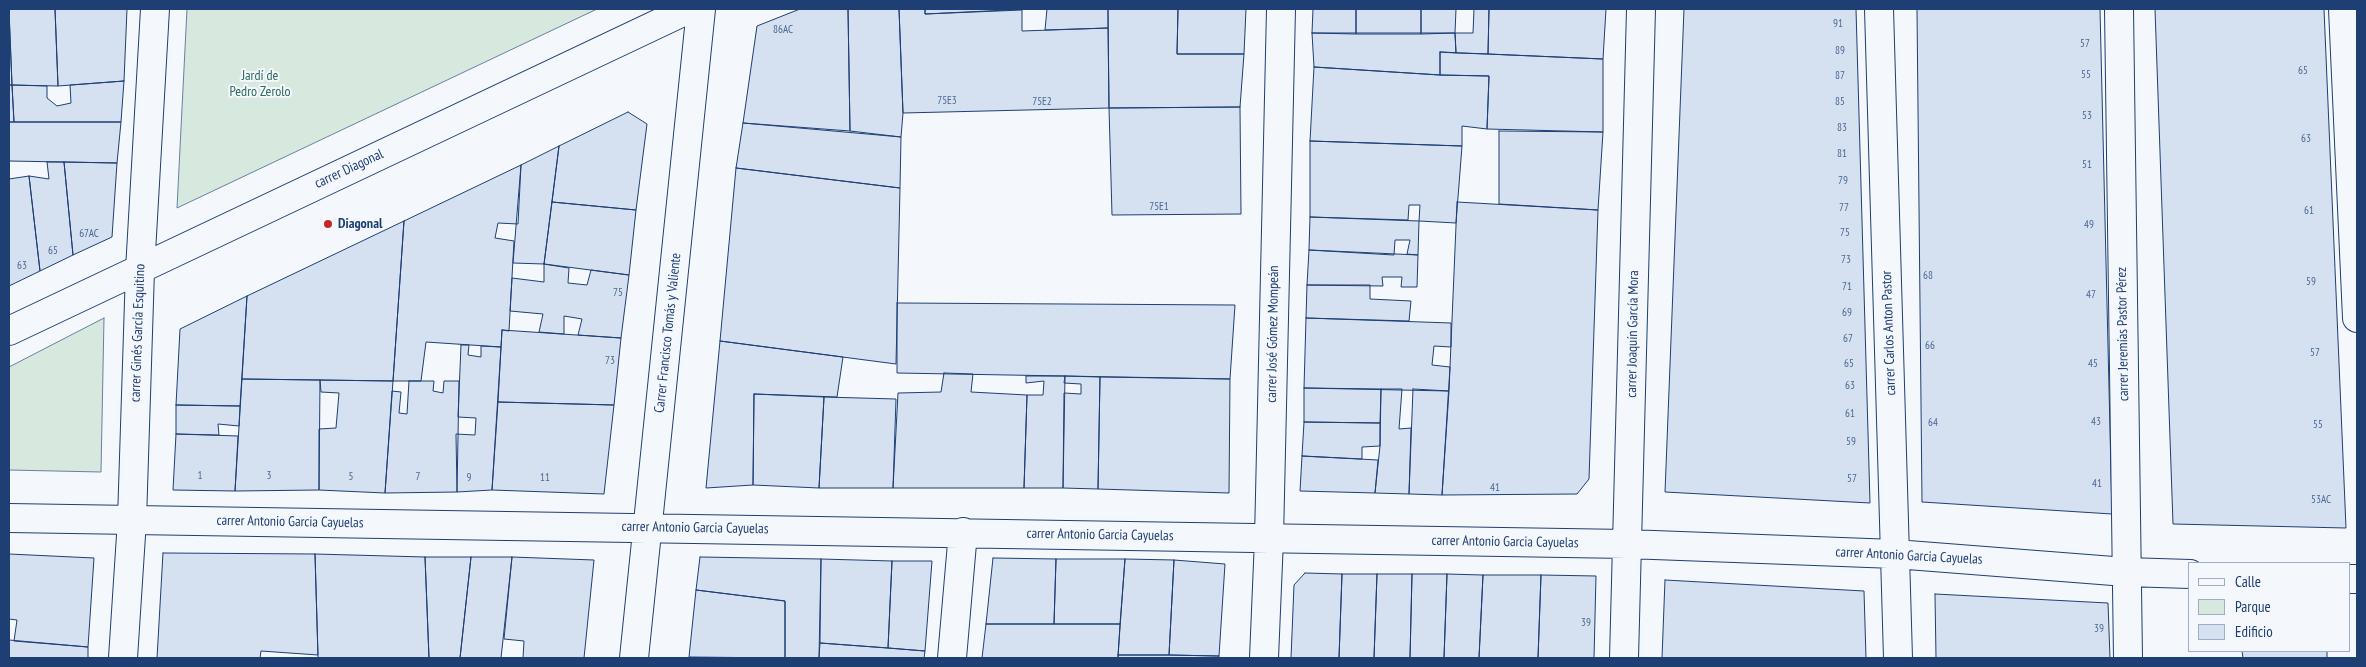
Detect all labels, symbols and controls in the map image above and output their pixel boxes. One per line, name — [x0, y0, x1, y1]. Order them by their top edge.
house number: 91 — [1833, 17, 1843, 31]
house number: 86AC — [773, 23, 793, 37]
house number: 57 — [2080, 37, 2090, 51]
house number: 89 — [1835, 44, 1845, 58]
house number: 65 — [2298, 64, 2308, 78]
park label: Jardí de Pedro Zerolo — [229, 68, 291, 100]
house number: 55 — [2081, 68, 2091, 82]
house number: 87 — [1835, 69, 1845, 83]
house number: 75E3 — [937, 94, 957, 108]
house number: 75E2 — [1032, 95, 1052, 109]
house number: 85 — [1835, 95, 1845, 109]
house number: 53 — [2082, 109, 2092, 123]
house number: 83 — [1837, 121, 1847, 135]
house number: 63 — [2301, 132, 2311, 146]
street label: carrer Diagonal — [312, 146, 386, 192]
house number: 81 — [1837, 147, 1847, 161]
house number: 51 — [2082, 158, 2092, 172]
house number: 79 — [1838, 174, 1848, 188]
house number: 75E1 — [1149, 200, 1169, 214]
house number: 77 — [1839, 201, 1849, 215]
house number: 61 — [2304, 204, 2314, 218]
place label: Diagonal — [338, 216, 382, 232]
marker: Diagonal — [322, 218, 334, 230]
house number: 49 — [2084, 218, 2094, 232]
house number: 75 — [1840, 226, 1850, 240]
house number: 67AC — [79, 227, 99, 241]
house number: 65 — [48, 244, 58, 258]
street label: Carrer Francisco Tomás y Valiente — [651, 252, 685, 414]
house number: 73 — [1841, 253, 1851, 267]
house number: 63 — [17, 259, 27, 273]
street label: carrer Ginés García Esquitino — [127, 264, 149, 402]
street label: carrer José Gómez Mompeán — [1263, 265, 1283, 403]
street label: carrer Jeremías Pastor Pérez — [2113, 267, 2133, 401]
house number: 68 — [1923, 269, 1933, 283]
street label: carrer Joaquín García Mora — [1623, 270, 1643, 398]
street label: carrer Carlos Anton Pastor — [1878, 270, 1900, 396]
house number: 59 — [2306, 275, 2316, 289]
house number: 71 — [1842, 280, 1852, 294]
house number: 75 — [613, 286, 623, 300]
house number: 47 — [2086, 288, 2096, 302]
house number: 69 — [1842, 306, 1852, 320]
house number: 67 — [1843, 332, 1853, 346]
house number: 66 — [1925, 339, 1935, 353]
house number: 57 — [2310, 346, 2320, 360]
house number: 73 — [605, 354, 615, 368]
house number: 65 — [1844, 357, 1854, 371]
house number: 45 — [2088, 357, 2098, 371]
house number: 63 — [1845, 379, 1855, 393]
house number: 61 — [1845, 407, 1855, 421]
house number: 43 — [2091, 415, 2101, 429]
house number: 64 — [1928, 416, 1938, 430]
house number: 55 — [2313, 418, 2323, 432]
house number: 59 — [1846, 435, 1856, 449]
house number: 1 — [198, 469, 202, 483]
house number: 3 — [267, 469, 271, 483]
house number: 5 — [349, 470, 353, 484]
house number: 7 — [416, 470, 420, 484]
house number: 9 — [467, 471, 471, 485]
house number: 11 — [540, 471, 550, 485]
house number: 57 — [1847, 472, 1857, 486]
house number: 41 — [2092, 477, 2102, 491]
house number: 41 — [1490, 481, 1500, 495]
house number: 53AC — [2311, 493, 2331, 507]
street label: carrer Antonio Garcia Cayuelas — [216, 512, 364, 532]
street label: carrer Antonio Garcia Cayuelas — [621, 518, 769, 538]
street label: carrer Antonio Garcia Cayuelas — [1026, 525, 1174, 545]
street label: carrer Antonio Garcia Cayuelas — [1431, 532, 1579, 552]
street label: carrer Antonio Garcia Cayuelas — [1835, 544, 1983, 568]
legend — [2188, 562, 2351, 652]
text: Calle — [2235, 572, 2261, 591]
text: Parque — [2235, 597, 2271, 616]
house number: 39 — [1581, 616, 1591, 630]
house number: 39 — [2094, 622, 2104, 636]
text: Edificio — [2235, 622, 2273, 641]

